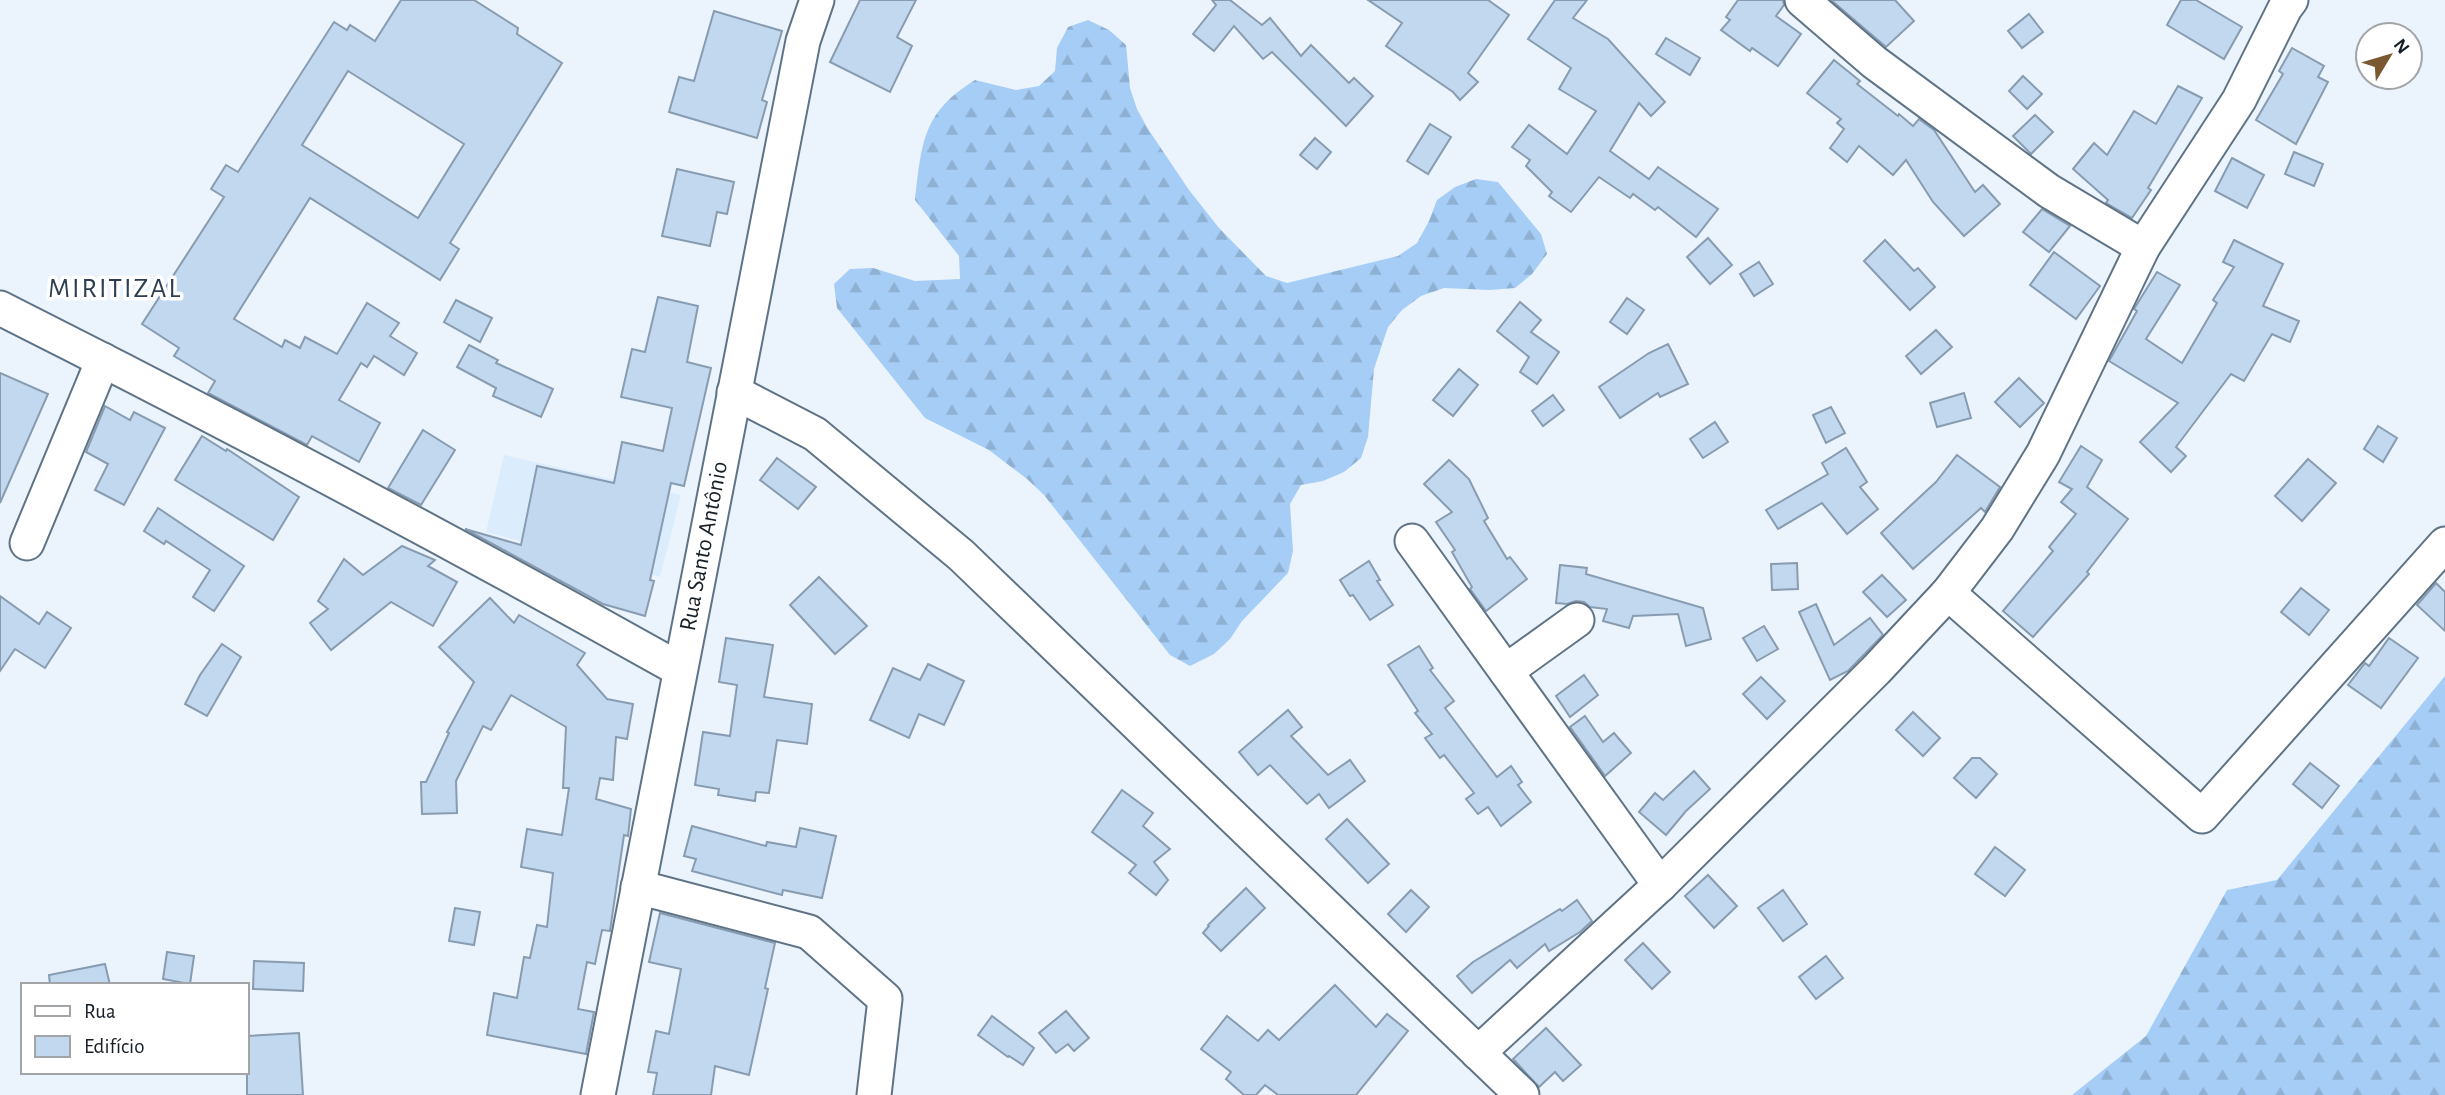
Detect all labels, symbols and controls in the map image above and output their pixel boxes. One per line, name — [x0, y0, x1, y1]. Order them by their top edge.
north arrow — [2354, 21, 2424, 91]
text: N — [2390, 35, 2413, 58]
district label: MIRITIZAL — [48, 275, 182, 303]
street label: Rua Santo Antônio — [676, 459, 732, 633]
legend — [21, 983, 248, 1074]
text: Rua — [84, 1001, 116, 1022]
text: Edifício — [84, 1036, 144, 1057]

